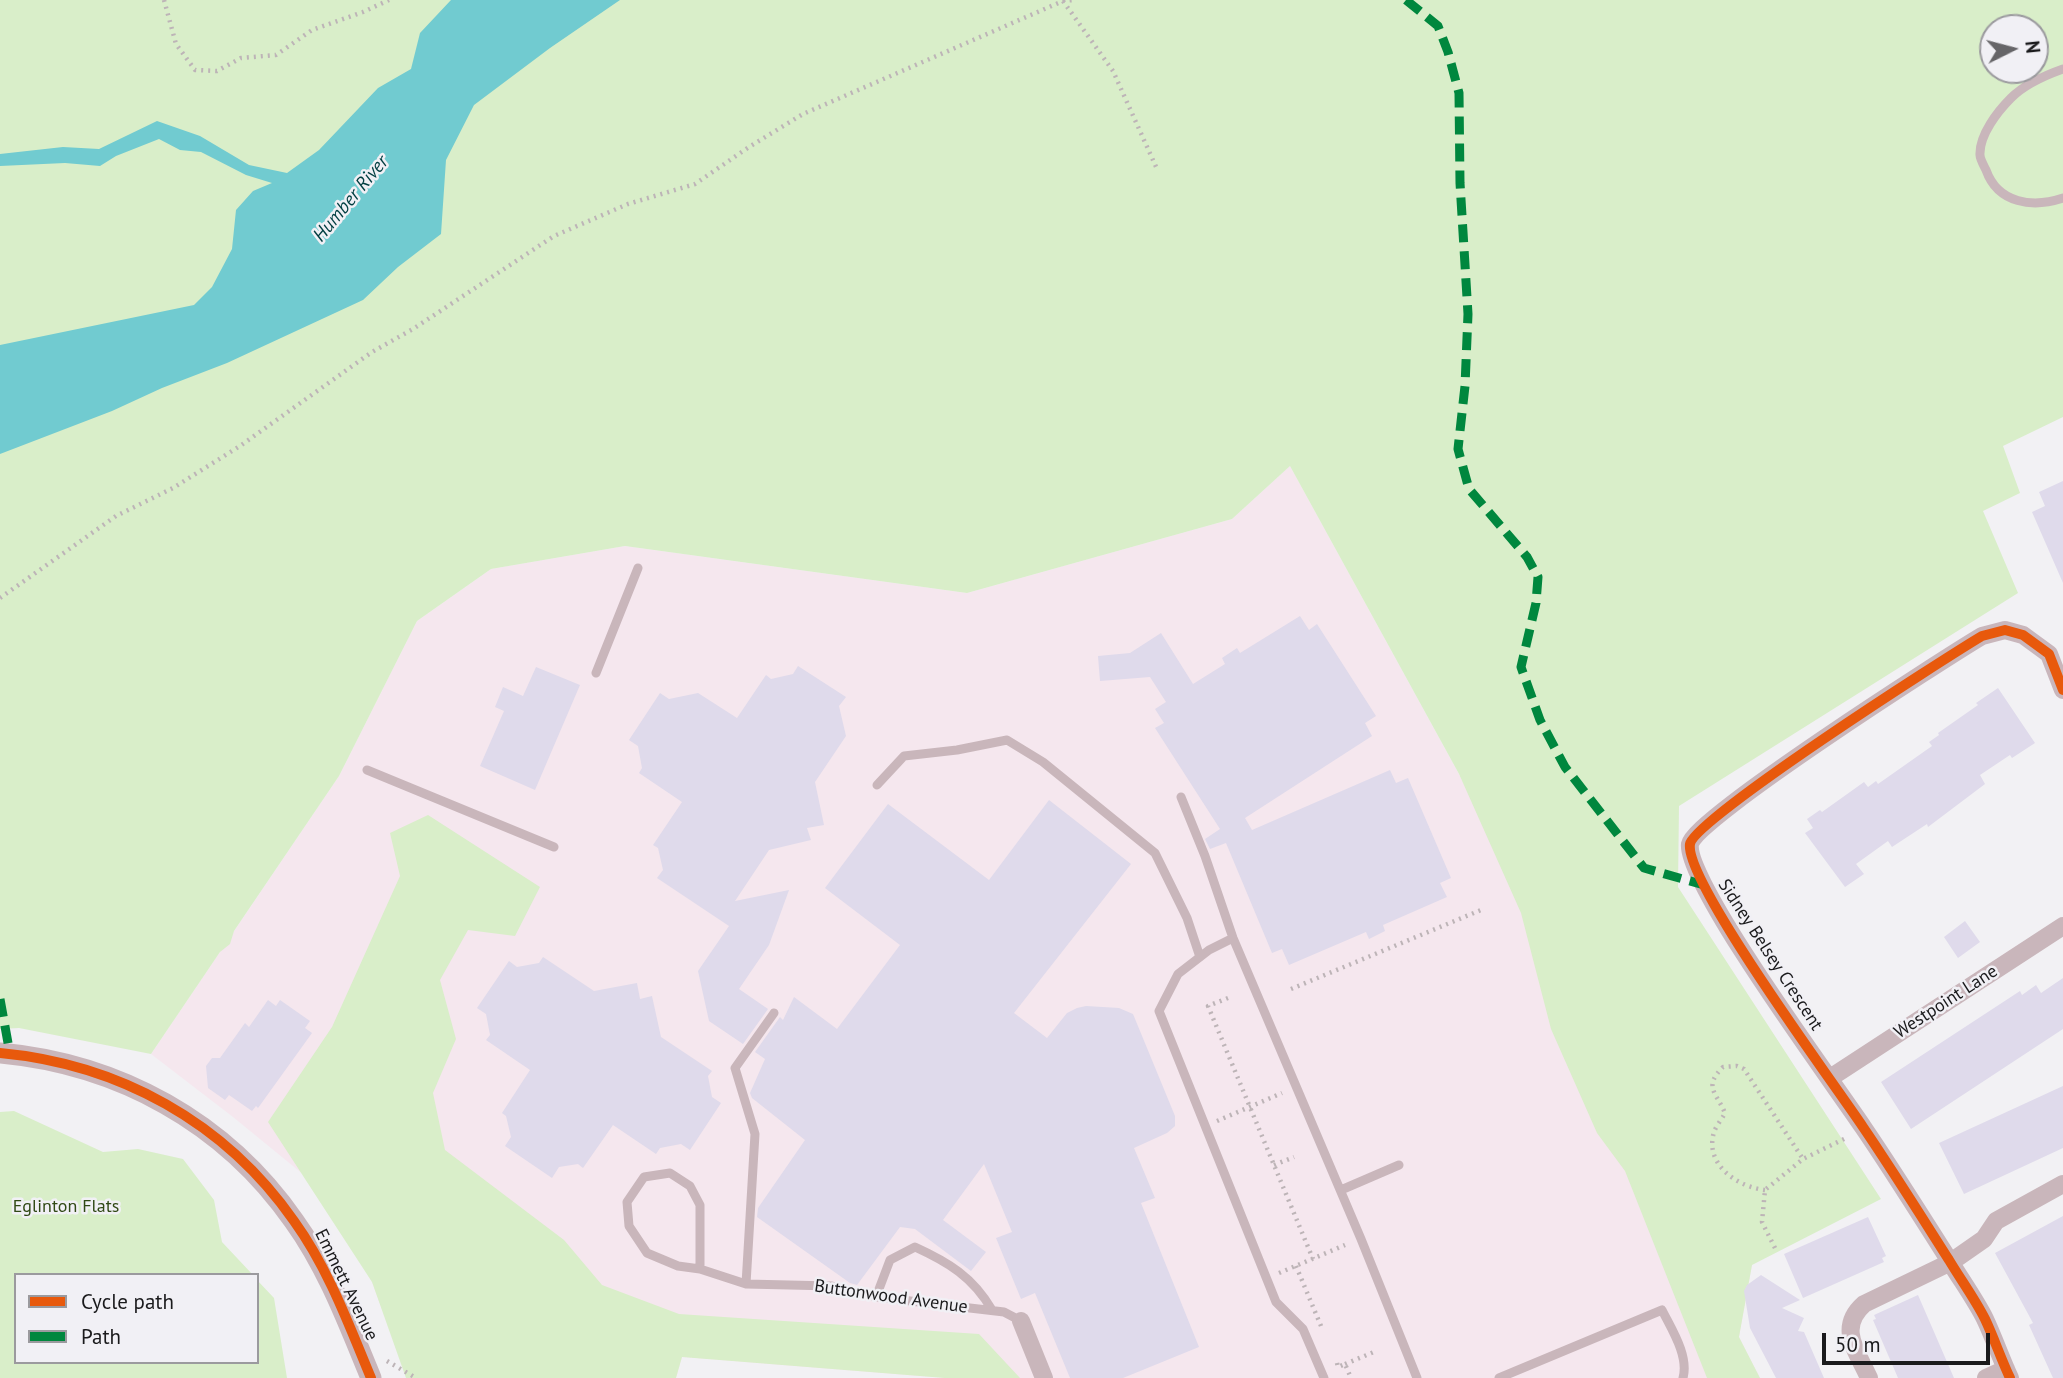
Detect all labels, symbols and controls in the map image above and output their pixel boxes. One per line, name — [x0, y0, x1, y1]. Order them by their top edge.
north arrow — [1979, 14, 2049, 84]
text: N — [2020, 40, 2045, 54]
water label: Humber River — [309, 151, 393, 247]
street label: Sidney Belsey Crescent — [1713, 875, 1827, 1035]
street label: Westpoint Lane — [1890, 961, 2002, 1043]
park label: Eglinton Flats — [13, 1196, 119, 1218]
street label: Emmett Avenue — [310, 1226, 382, 1344]
legend — [14, 1273, 259, 1364]
street label: Buttonwood Avenue — [813, 1276, 969, 1318]
text: Cycle path — [81, 1288, 174, 1315]
scale bar — [1825, 1318, 1993, 1362]
text: Path — [81, 1323, 121, 1350]
text: 50 m — [1835, 1331, 1881, 1358]

